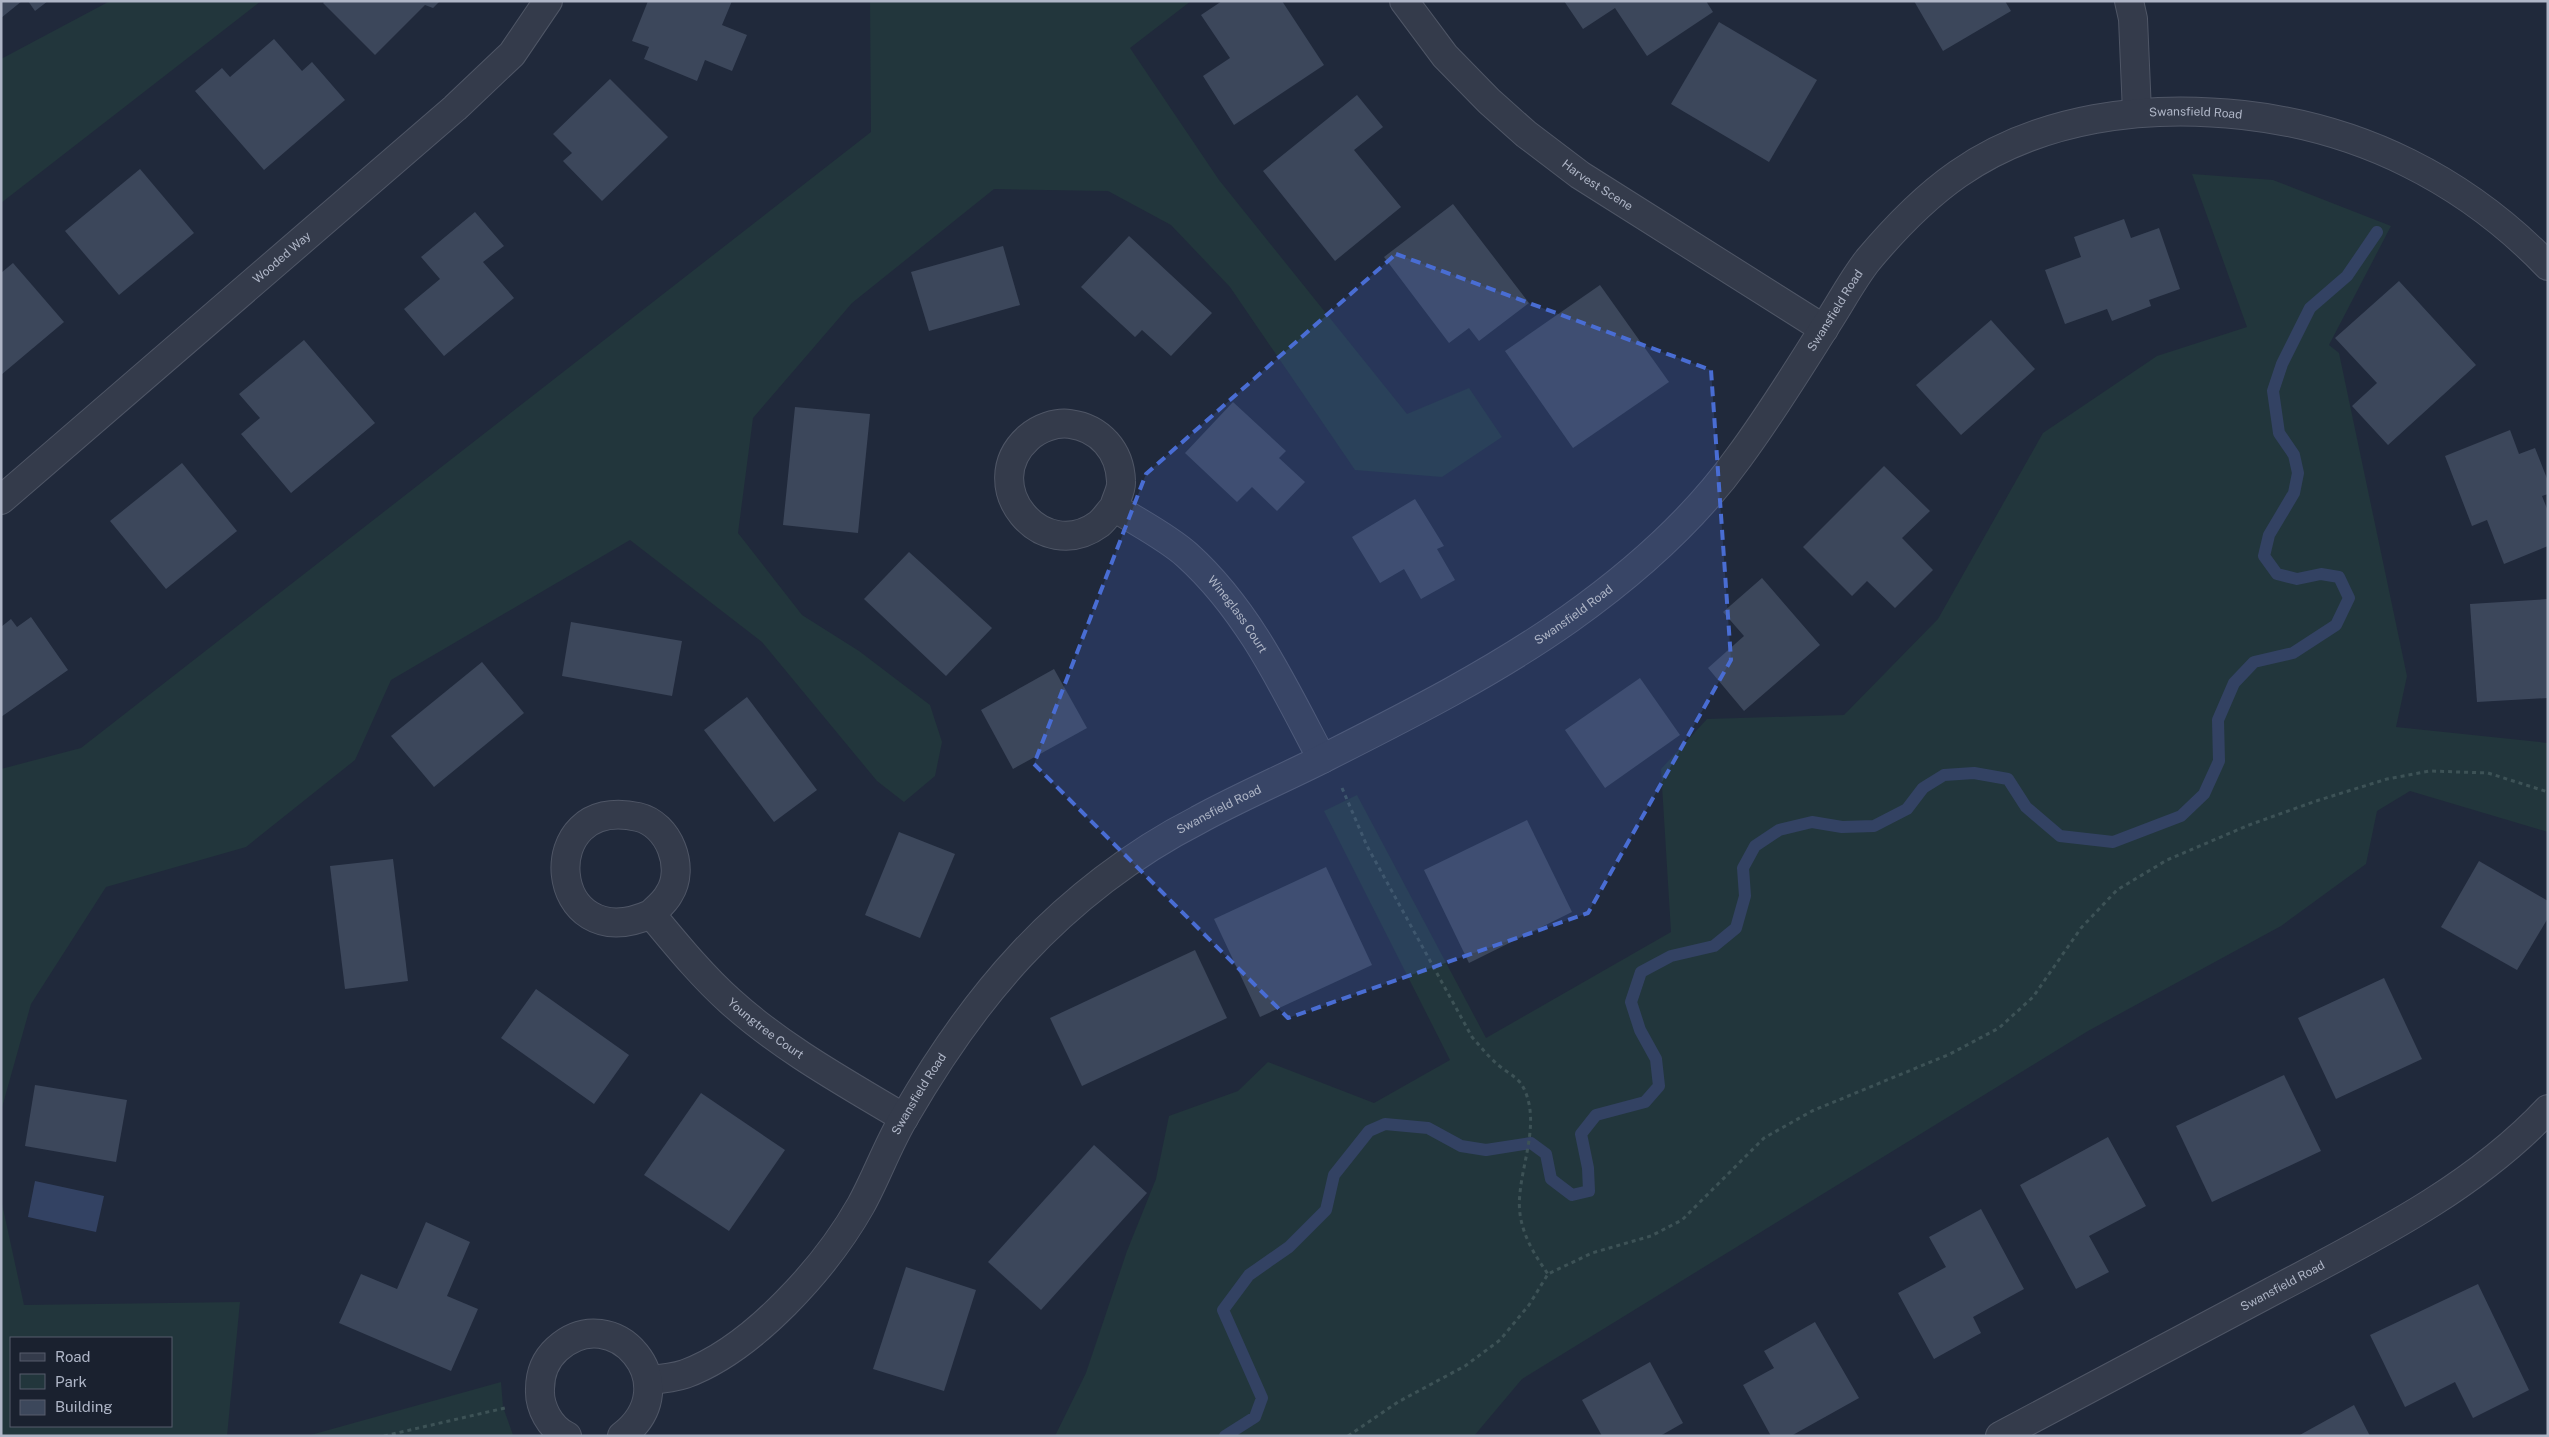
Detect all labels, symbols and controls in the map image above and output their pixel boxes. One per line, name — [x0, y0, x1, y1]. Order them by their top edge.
street label: Swansfield Road — [2149, 104, 2243, 122]
street label: Harvest Scene — [1559, 157, 1636, 214]
street label: Wooded Way — [250, 228, 314, 286]
street label: Swansfield Road — [1804, 267, 1866, 354]
street label: Wineglass Court — [1205, 573, 1270, 656]
street label: Swansfield Road — [1532, 582, 1615, 648]
street label: Swansfield Road — [1174, 782, 1264, 837]
street label: Youngtree Court — [725, 995, 807, 1062]
street label: Swansfield Road — [889, 1050, 949, 1137]
street label: Swansfield Road — [2238, 1258, 2327, 1314]
legend — [10, 1337, 172, 1427]
text: Road — [55, 1348, 91, 1365]
text: Park — [55, 1373, 87, 1390]
text: Building — [55, 1398, 113, 1415]

